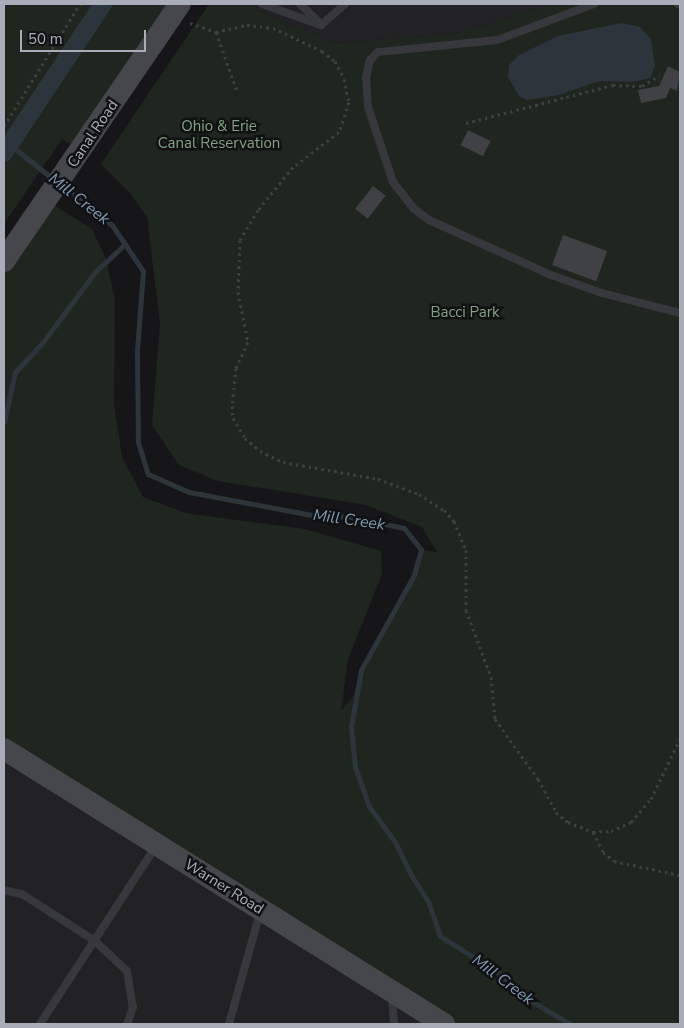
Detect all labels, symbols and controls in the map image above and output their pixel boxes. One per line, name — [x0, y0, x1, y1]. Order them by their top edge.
scale bar — [22, 20, 149, 52]
text: 50 m — [28, 29, 63, 49]
street label: Canal Road — [64, 97, 122, 171]
park label: Ohio & Erie Canal Reservation — [158, 117, 280, 152]
water label: Mill Creek — [45, 169, 113, 229]
park label: Bacci Park — [430, 304, 500, 322]
water label: Mill Creek — [312, 505, 386, 535]
street label: Warner Road — [181, 856, 267, 918]
water label: Mill Creek — [468, 951, 538, 1009]

